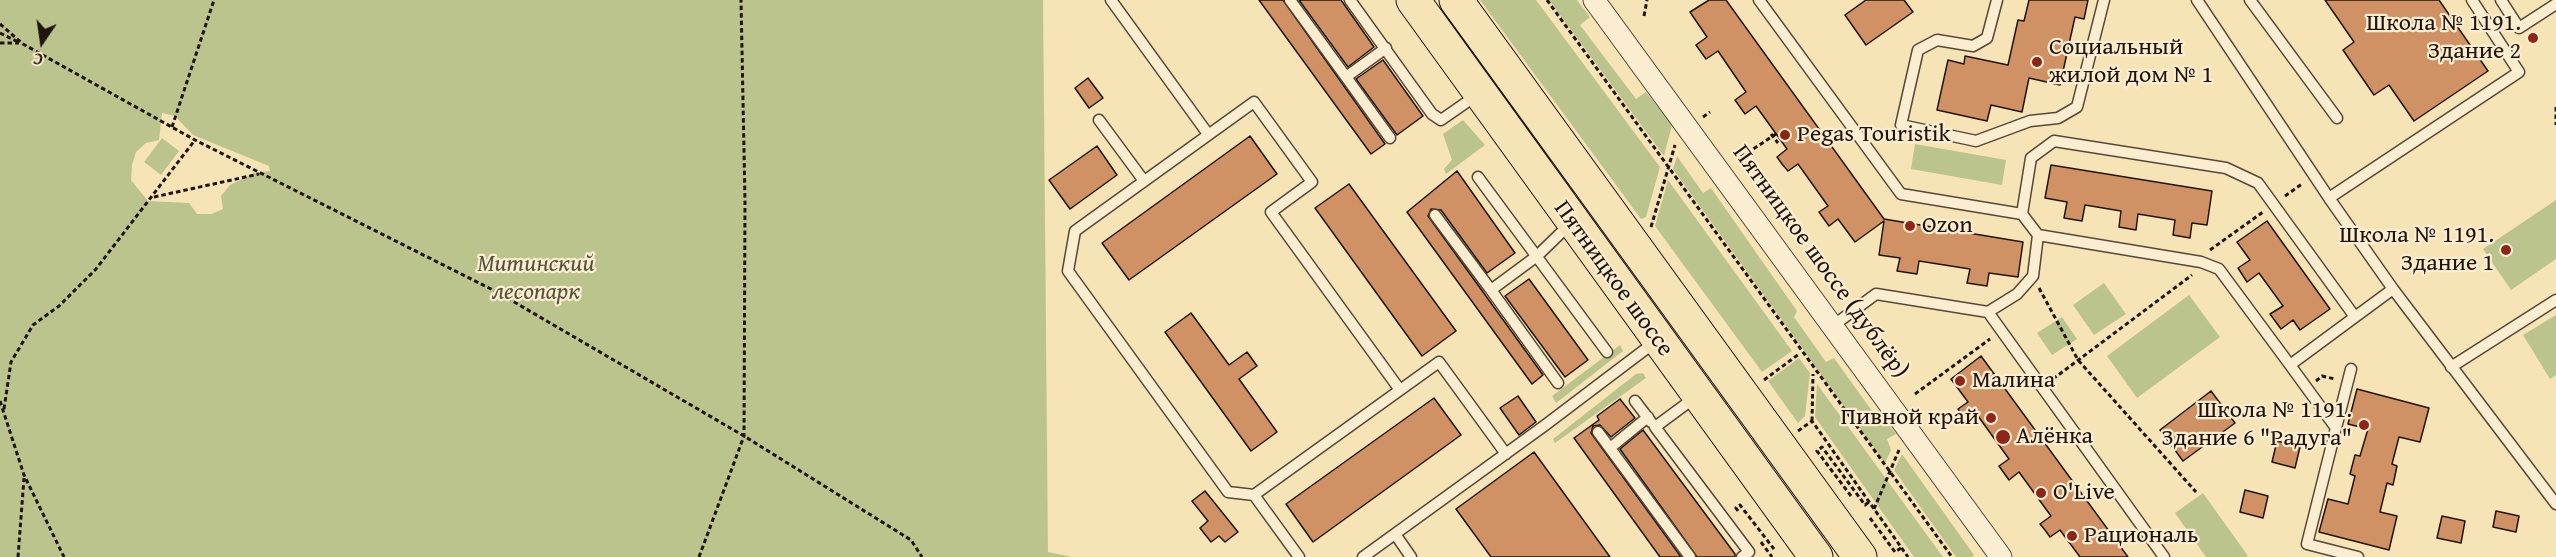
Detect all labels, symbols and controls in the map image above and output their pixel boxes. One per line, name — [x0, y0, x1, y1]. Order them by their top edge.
place label: Школа № 1191. Здание 2 — [2366, 10, 2521, 66]
north arrow — [12, 12, 72, 72]
marker: Школа № 1191. Здание 2 — [2526, 31, 2540, 45]
place label: Социальный жилой дом № 1 — [2049, 34, 2213, 90]
text: С — [31, 47, 45, 72]
marker: Социальный жилой дом № 1 — [2030, 55, 2044, 69]
place label: Pegas Touristik — [1797, 121, 1951, 149]
marker: Pegas Touristik — [1778, 128, 1792, 142]
street label: Пятницкое шоссе (дублёр) — [1726, 140, 1914, 384]
street label: Пятницкое шоссе — [1547, 196, 1679, 362]
place label: Ozon — [1922, 212, 1973, 240]
marker: Ozon — [1903, 219, 1917, 233]
place label: Школа № 1191. Здание 1 — [2339, 222, 2494, 278]
marker: Школа № 1191. Здание 1 — [2499, 243, 2513, 257]
park label: Митинский лесопарк — [477, 251, 595, 307]
place label: Малина — [1972, 367, 2055, 395]
marker: Малина — [1953, 374, 1967, 388]
place label: Школа № 1191. Здание 6 "Радуга" — [2161, 397, 2352, 453]
place label: Пивной край — [1841, 404, 1979, 432]
marker: Пивной край — [1984, 411, 1998, 425]
marker: Школа № 1191. Здание 6 "Радуга" — [2357, 418, 2371, 432]
place label: Алёнка — [2016, 423, 2093, 451]
marker: Алёнка — [1994, 428, 2012, 446]
place label: O'Live — [2053, 479, 2115, 507]
marker: O'Live — [2034, 486, 2048, 500]
place label: Рациональ — [2084, 522, 2198, 550]
marker: Рациональ — [2065, 529, 2079, 543]

